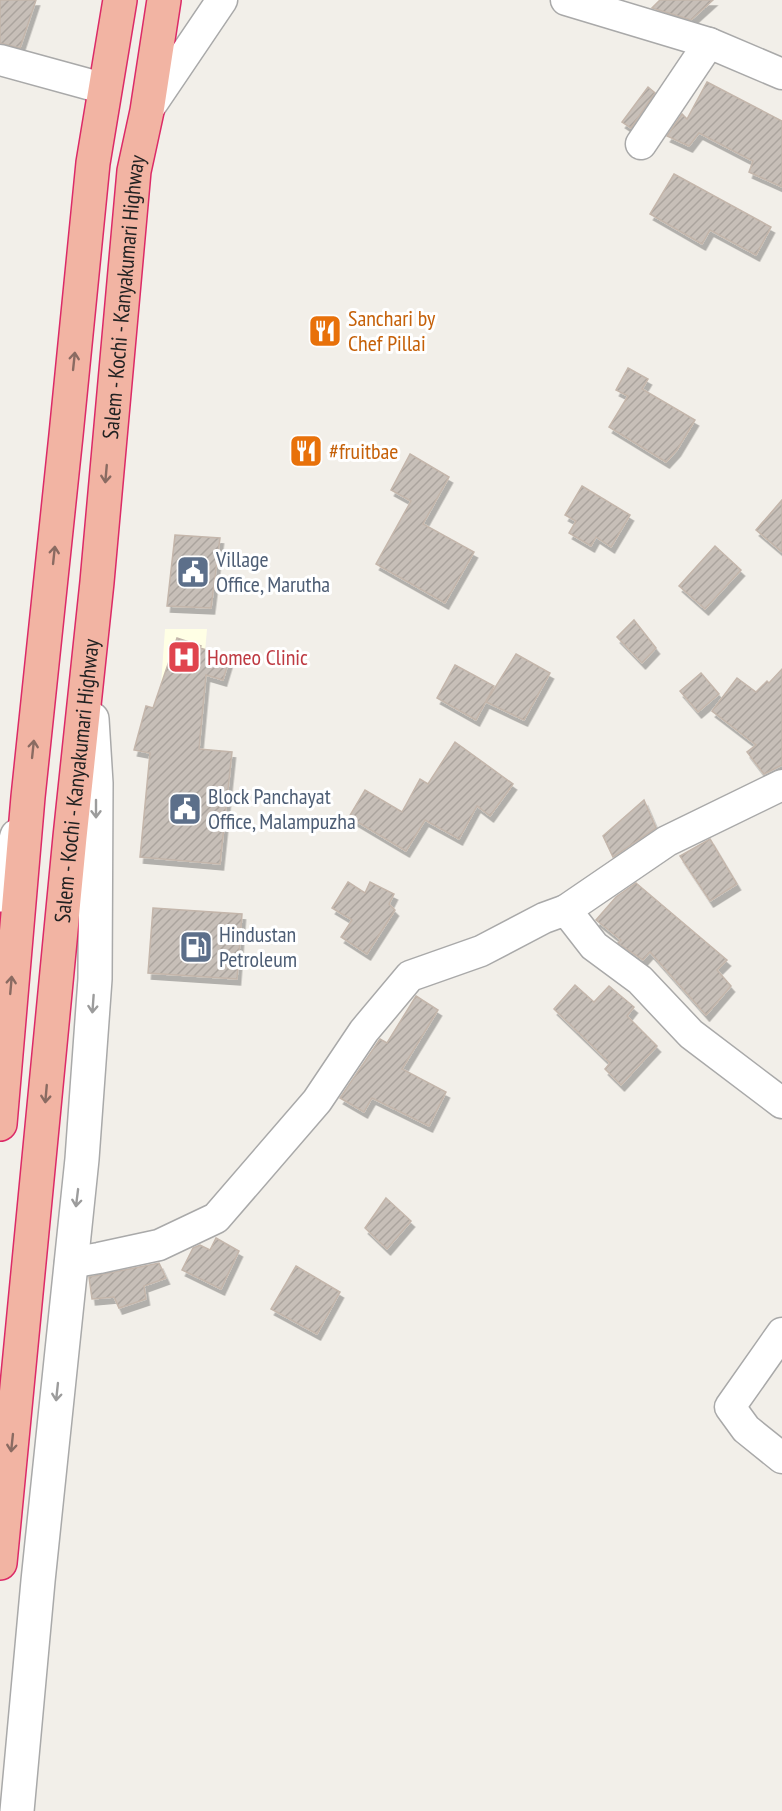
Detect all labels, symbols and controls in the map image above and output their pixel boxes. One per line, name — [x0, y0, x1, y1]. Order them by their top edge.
street label: Salem - Kochi - Kanyakumari Highway — [96, 151, 151, 440]
place label: Sanchari by Chef Pillai — [348, 304, 436, 357]
restaurant icon: Sanchari by Chef Pillai — [307, 313, 343, 349]
one-way arrow — [69, 352, 80, 372]
restaurant icon: #fruitbae — [288, 433, 324, 469]
place label: #fruitbae — [329, 437, 398, 465]
one-way arrow — [100, 464, 111, 484]
place label: Village Office, Marutha — [215, 545, 330, 598]
one-way arrow — [49, 546, 60, 566]
public building icon: Village Office, Marutha — [175, 554, 211, 590]
street label: Salem - Kochi - Kanyakumari Highway — [48, 637, 105, 924]
hospital icon: Homeo Clinic — [166, 639, 202, 675]
place label: Homeo Clinic — [207, 643, 308, 671]
one-way arrow — [28, 740, 39, 760]
place label: Block Panchayat Office, Malampuzha — [208, 782, 356, 835]
public building icon: Block Panchayat Office, Malampuzha — [167, 791, 203, 827]
one-way arrow — [90, 798, 102, 818]
place label: Hindustan Petroleum — [219, 920, 297, 973]
fuel station icon: Hindustan Petroleum — [178, 929, 214, 965]
one-way arrow — [6, 976, 17, 996]
one-way arrow — [87, 993, 98, 1013]
one-way arrow — [40, 1084, 51, 1103]
one-way arrow — [71, 1188, 82, 1207]
one-way arrow — [51, 1381, 62, 1401]
one-way arrow — [6, 1433, 17, 1453]

